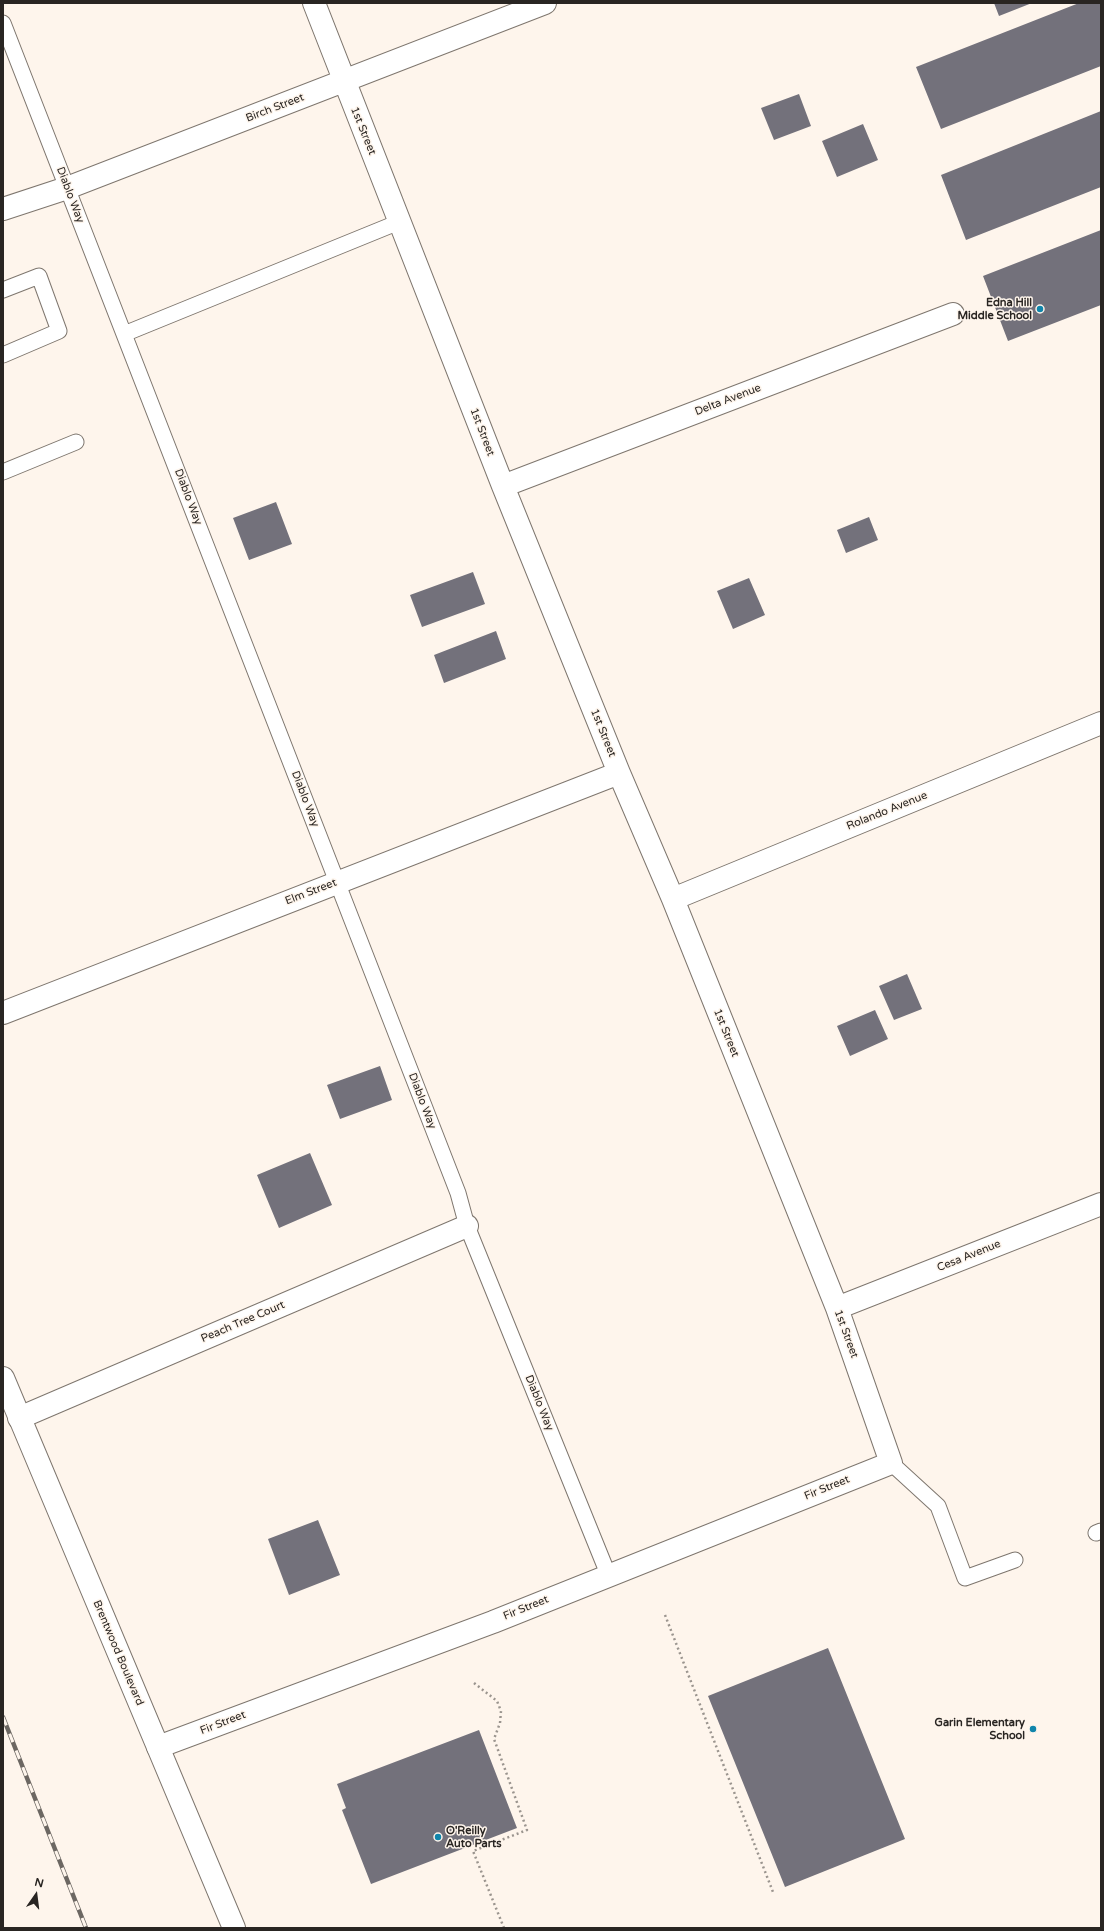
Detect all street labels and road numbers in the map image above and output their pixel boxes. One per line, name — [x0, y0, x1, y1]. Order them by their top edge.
street label: Birch Street — [244, 91, 306, 125]
street label: 1st Street — [347, 105, 379, 157]
street label: Diablo Way — [53, 165, 87, 225]
street label: Delta Avenue — [693, 381, 763, 419]
street label: 1st Street — [467, 406, 497, 458]
street label: Diablo Way — [171, 467, 205, 527]
street label: 1st Street — [587, 707, 619, 759]
street label: Diablo Way — [288, 769, 322, 829]
street label: Rolando Avenue — [845, 789, 929, 833]
street label: Elm Street — [283, 876, 339, 908]
street label: 1st Street — [710, 1007, 742, 1059]
street label: Diablo Way — [405, 1071, 439, 1131]
street label: Cesa Avenue — [935, 1237, 1003, 1275]
street label: Peach Tree Court — [199, 1298, 287, 1346]
street label: 1st Street — [831, 1308, 861, 1360]
street label: Diablo Way — [522, 1373, 556, 1433]
street label: Fir Street — [802, 1473, 852, 1503]
street label: Fir Street — [501, 1593, 551, 1623]
street label: Brentwood Boulevard — [90, 1598, 146, 1708]
street label: Fir Street — [198, 1708, 248, 1738]

